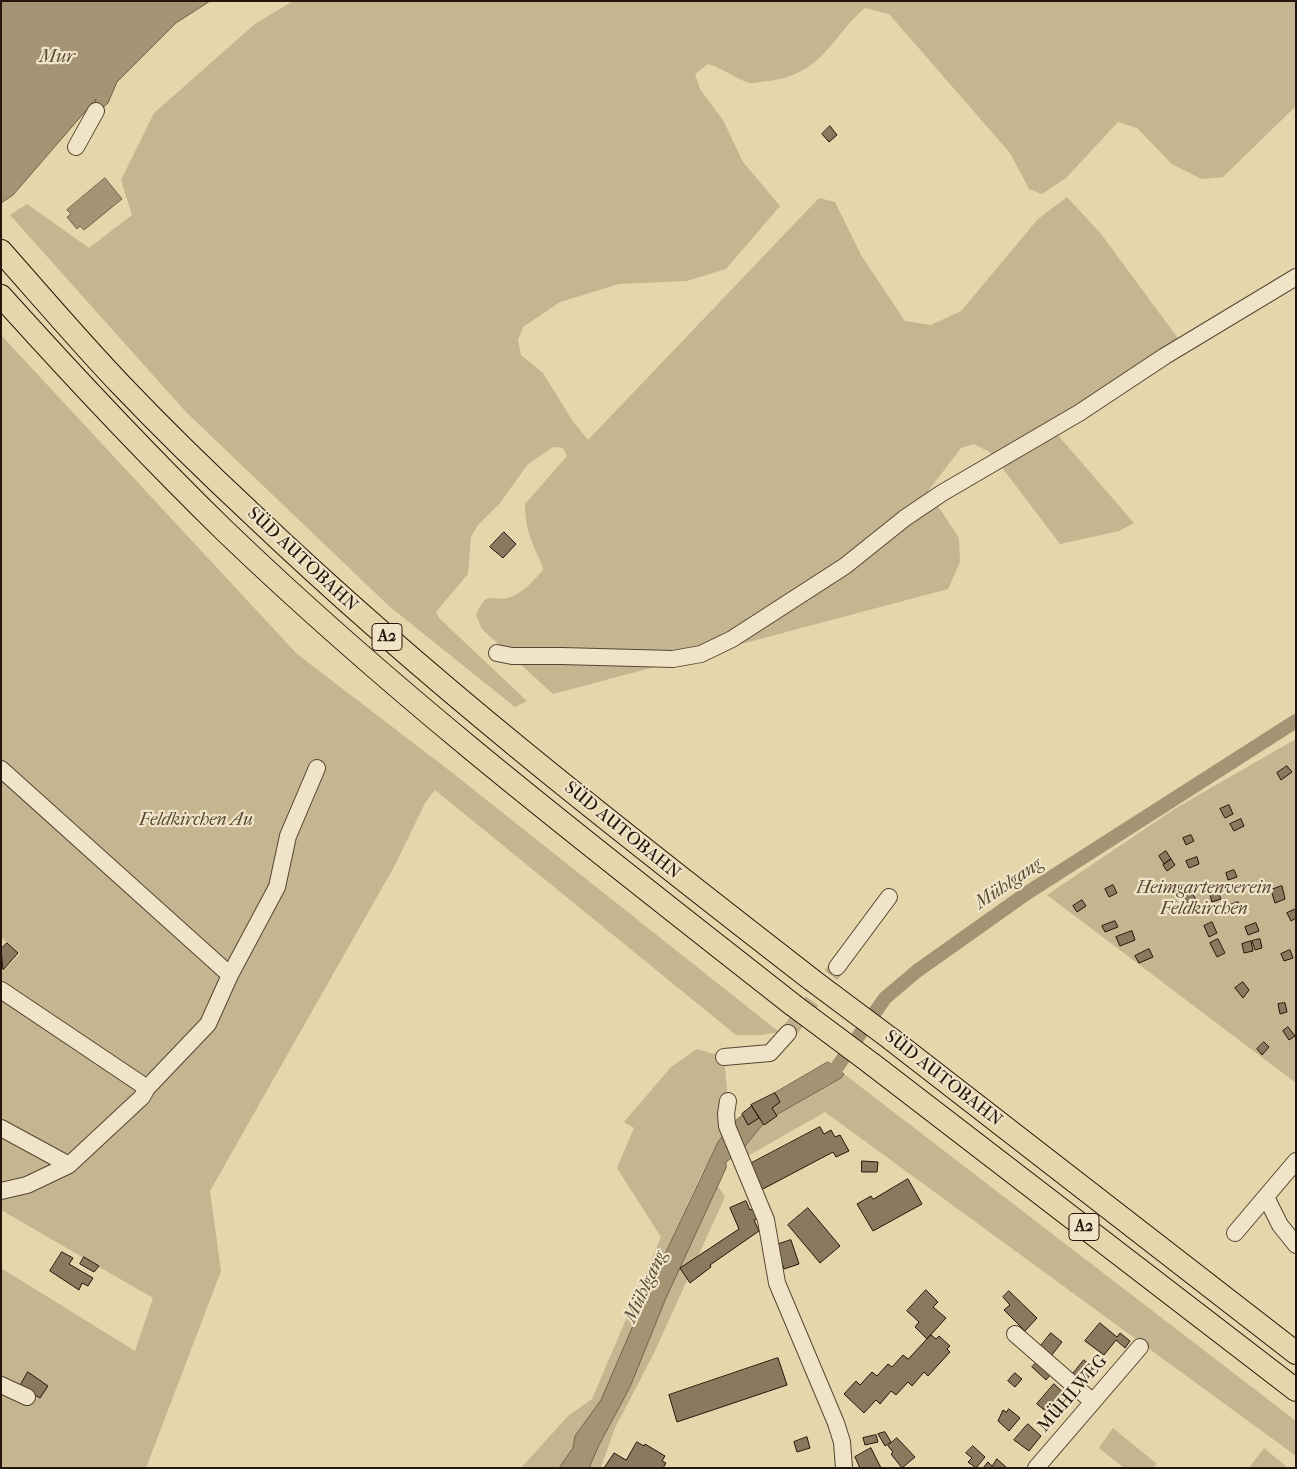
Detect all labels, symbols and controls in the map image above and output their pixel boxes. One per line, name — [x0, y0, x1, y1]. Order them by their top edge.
water label: Mur — [39, 46, 75, 68]
street label: SÜD AUTOBAHN — [242, 503, 362, 617]
road number: A2 — [372, 624, 402, 650]
street label: SÜD AUTOBAHN — [559, 777, 685, 885]
park label: Feldkirchen Au — [139, 810, 253, 832]
water label: Mühlgang — [971, 853, 1047, 915]
park label: Heimgartenverein Feldkirchen — [1136, 878, 1272, 921]
street label: SÜD AUTOBAHN — [880, 1026, 1006, 1132]
road number: A2 — [1069, 1214, 1099, 1240]
water label: Mühlgang — [619, 1247, 673, 1327]
street label: MÜHLWEG — [1034, 1351, 1112, 1437]

